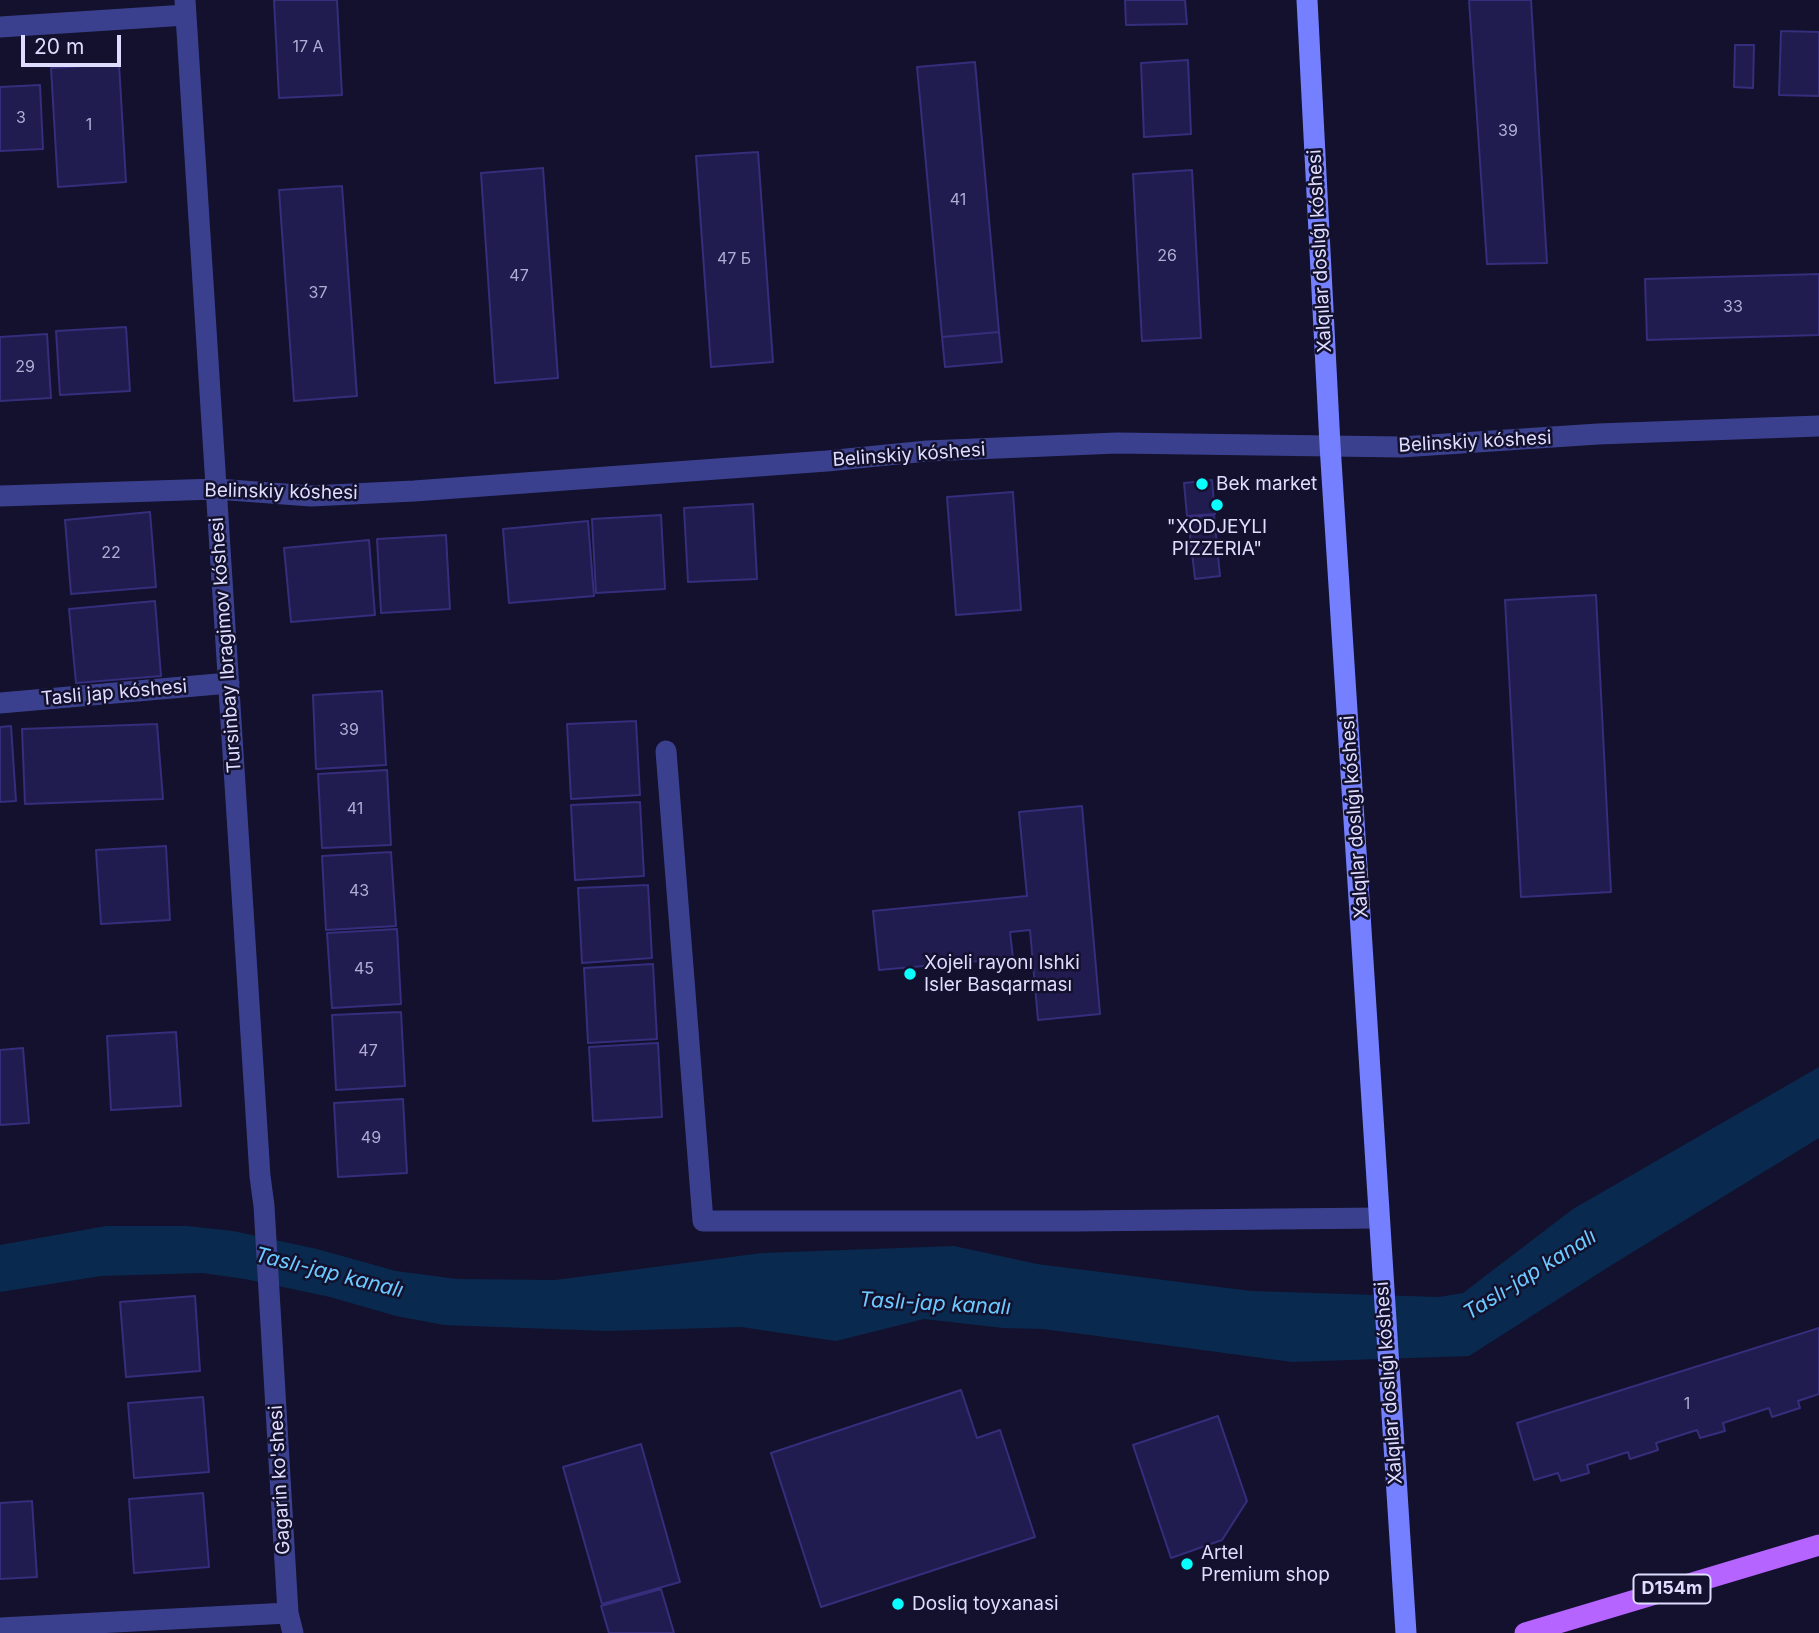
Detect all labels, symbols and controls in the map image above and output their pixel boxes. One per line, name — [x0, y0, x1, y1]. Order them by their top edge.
scale bar — [24, 21, 124, 65]
text: 20 m — [34, 34, 84, 59]
house number: 17 А — [292, 37, 324, 57]
house number: 3 — [16, 108, 26, 128]
house number: 1 — [86, 115, 92, 135]
house number: 39 — [1498, 121, 1518, 141]
street label: Xalqılar doslıǵı kóshesi — [1303, 149, 1337, 353]
house number: 41 — [950, 190, 966, 210]
house number: 26 — [1157, 246, 1177, 266]
house number: 47 Б — [717, 249, 751, 269]
house number: 47 — [509, 266, 529, 286]
house number: 37 — [309, 283, 327, 303]
house number: 33 — [1723, 297, 1743, 317]
house number: 29 — [15, 357, 35, 377]
street label: Belinskiy kóshesi — [1398, 427, 1552, 457]
street label: Belinskiy kóshesi — [832, 438, 986, 472]
place label: Bek market — [1216, 473, 1317, 495]
marker: Bek market — [1194, 476, 1210, 492]
street label: Belinskiy kóshesi — [204, 479, 358, 505]
marker: "XODJEYLI PIZZERIA" — [1209, 497, 1225, 513]
street label: Tursinbay Ibragimov kóshesi — [206, 516, 246, 774]
place label: "XODJEYLI PIZZERIA" — [1167, 516, 1267, 560]
house number: 22 — [101, 543, 121, 563]
street label: Tasli jap kóshesi — [40, 675, 188, 711]
street label: Xalqılar doslıǵı kóshesi — [1337, 715, 1373, 919]
house number: 39 — [339, 720, 359, 740]
house number: 41 — [347, 799, 363, 819]
house number: 43 — [349, 881, 369, 901]
place label: Xojeli rayonı Ishki Isler Basqarması — [924, 952, 1080, 996]
house number: 45 — [354, 959, 374, 979]
marker: Xojeli rayonı Ishki Isler Basqarması — [902, 966, 918, 982]
house number: 47 — [358, 1041, 378, 1061]
house number: 49 — [361, 1128, 381, 1148]
water label: Taslı-jap kanalı — [1459, 1224, 1601, 1326]
water label: Taslı-jap kanalı — [252, 1242, 406, 1304]
street label: Xalqılar doslıǵı kóshesi — [1371, 1281, 1407, 1485]
water label: Taslı-jap kanalı — [858, 1287, 1012, 1321]
house number: 1 — [1684, 1394, 1690, 1414]
street label: Gagarin ko'shesi — [265, 1405, 295, 1555]
place label: Artel Premium shop — [1201, 1542, 1330, 1586]
marker: Artel Premium shop — [1179, 1556, 1195, 1572]
road number: D154m — [1634, 1574, 1710, 1604]
place label: Dosliq toyxanasi — [912, 1593, 1059, 1615]
marker: Dosliq toyxanasi — [890, 1596, 906, 1612]

